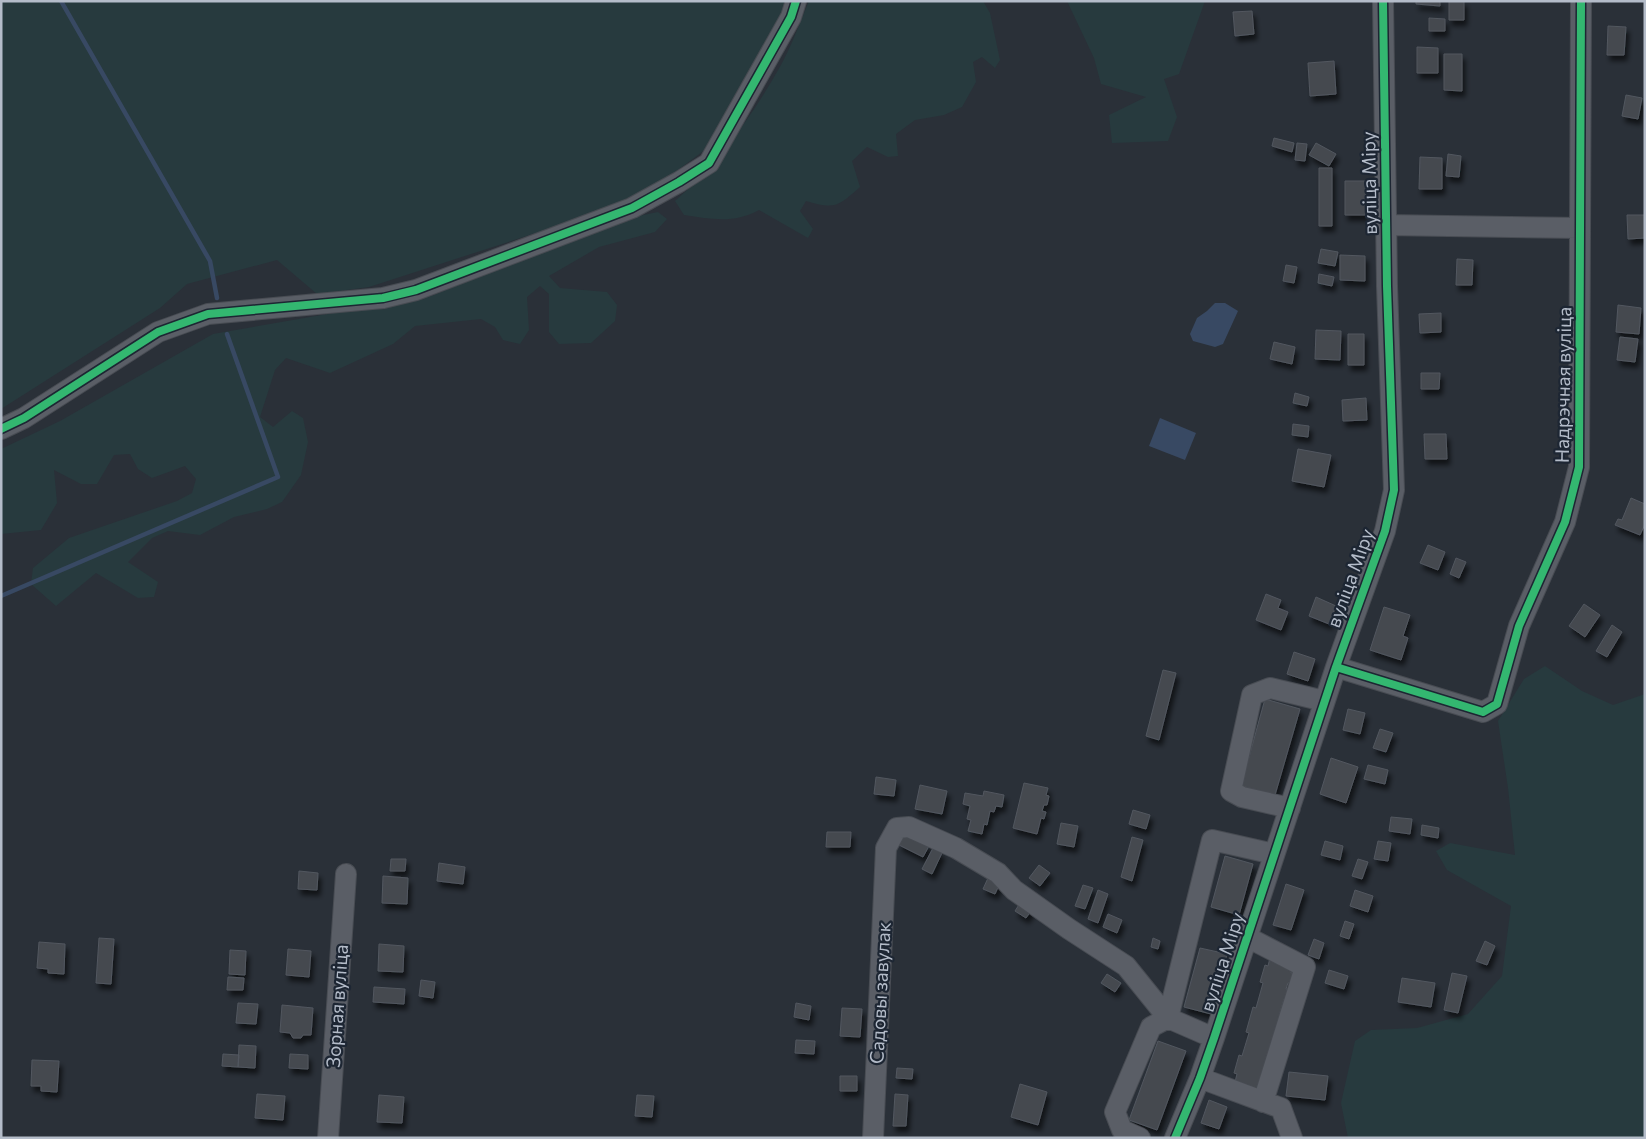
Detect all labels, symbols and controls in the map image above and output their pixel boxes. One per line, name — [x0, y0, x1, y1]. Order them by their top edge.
street label: вуліца Міру — [1356, 131, 1381, 235]
street label: Надрэчная вуліца — [1550, 307, 1575, 463]
street label: вуліца Міру — [1321, 525, 1378, 630]
street label: вуліца Міру — [1195, 909, 1248, 1015]
street label: Садовы завулак — [864, 921, 895, 1065]
street label: Зорная вуліца — [321, 944, 352, 1068]

